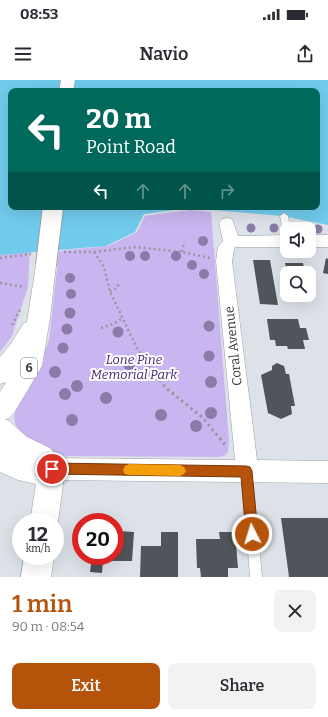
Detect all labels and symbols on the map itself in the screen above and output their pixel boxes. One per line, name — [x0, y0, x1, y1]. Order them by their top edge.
street label: Coral Avenue — [221, 305, 245, 387]
park label: Lone Pine Memorial Park — [91, 352, 178, 382]
road number: 6 — [21, 358, 37, 378]
pin — [35, 452, 69, 486]
speed limit sign: 20 — [72, 513, 124, 565]
position arrow — [231, 513, 273, 555]

